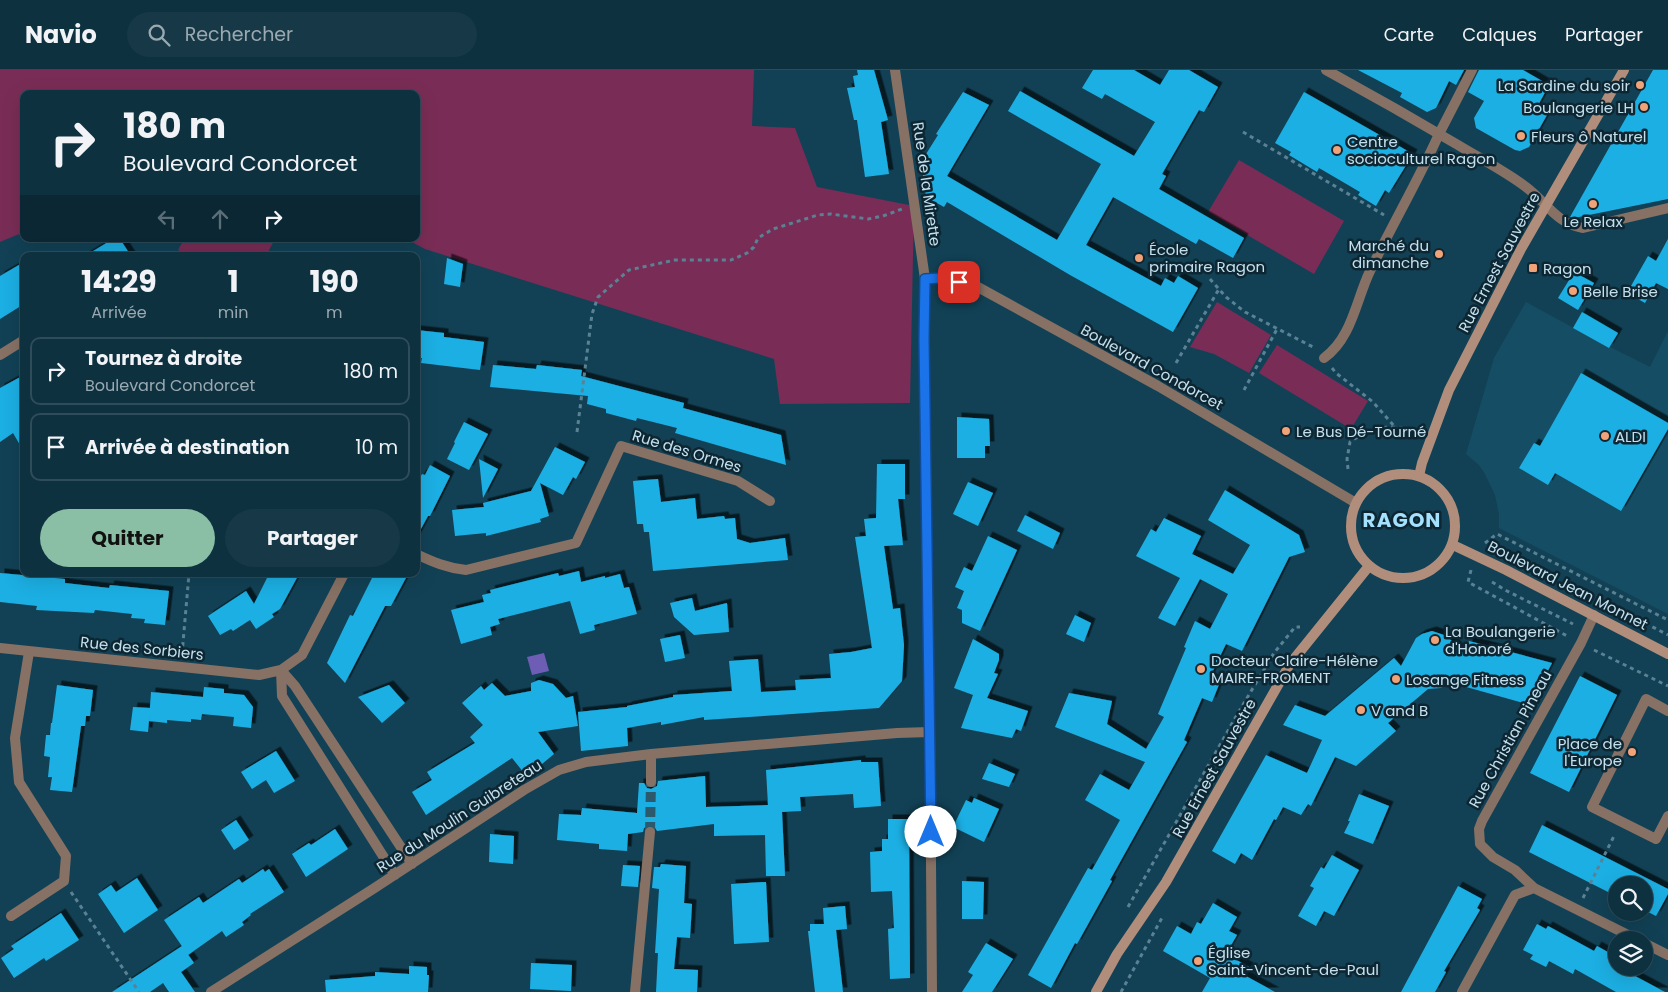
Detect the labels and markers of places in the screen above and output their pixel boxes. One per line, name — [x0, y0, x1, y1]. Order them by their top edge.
place label: La Sardine du soir — [1498, 75, 1630, 96]
marker: La Sardine du soir — [1634, 79, 1646, 91]
place label: Boulangerie LH — [1523, 97, 1634, 118]
marker: Boulangerie LH — [1638, 101, 1650, 113]
place label: Fleurs ô Naturel — [1531, 126, 1647, 147]
marker: Fleurs ô Naturel — [1515, 130, 1527, 142]
place label: Centre socioculturel Ragon — [1347, 131, 1495, 169]
marker: Centre socioculturel Ragon — [1331, 144, 1343, 156]
marker: Le Relax — [1587, 198, 1599, 210]
place label: Le Relax — [1563, 211, 1623, 232]
place label: Marché du dimanche — [1349, 235, 1429, 273]
place label: École primaire Ragon — [1149, 239, 1265, 277]
marker: Marché du dimanche — [1433, 248, 1445, 260]
marker: École primaire Ragon — [1133, 252, 1145, 264]
place label: Ragon — [1543, 258, 1592, 279]
pin — [938, 261, 980, 303]
marker: Ragon — [1527, 262, 1539, 274]
place label: Belle Brise — [1583, 281, 1658, 302]
marker: Belle Brise — [1567, 285, 1579, 297]
place label: Le Bus Dé-Tourné — [1296, 421, 1426, 442]
marker: Le Bus Dé-Tourné — [1280, 425, 1292, 437]
place label: ALDI — [1615, 426, 1646, 447]
marker: ALDI — [1599, 430, 1611, 442]
place label: La Boulangerie d'Honoré — [1445, 621, 1555, 659]
marker: La Boulangerie d'Honoré — [1429, 634, 1441, 646]
place label: Docteur Claire-Hélène MAIRE-FROMENT — [1211, 650, 1378, 688]
marker: Docteur Claire-Hélène MAIRE-FROMENT — [1195, 663, 1207, 675]
place label: Losange Fitness — [1406, 669, 1525, 690]
marker: Losange Fitness — [1390, 673, 1402, 685]
place label: V and B — [1371, 700, 1428, 721]
marker: V and B — [1355, 704, 1367, 716]
place label: Place de l'Europe — [1558, 733, 1622, 771]
marker: Place de l'Europe — [1626, 746, 1638, 758]
place label: Église Saint-Vincent-de-Paul — [1208, 942, 1379, 980]
marker: Église Saint-Vincent-de-Paul — [1192, 955, 1204, 967]

